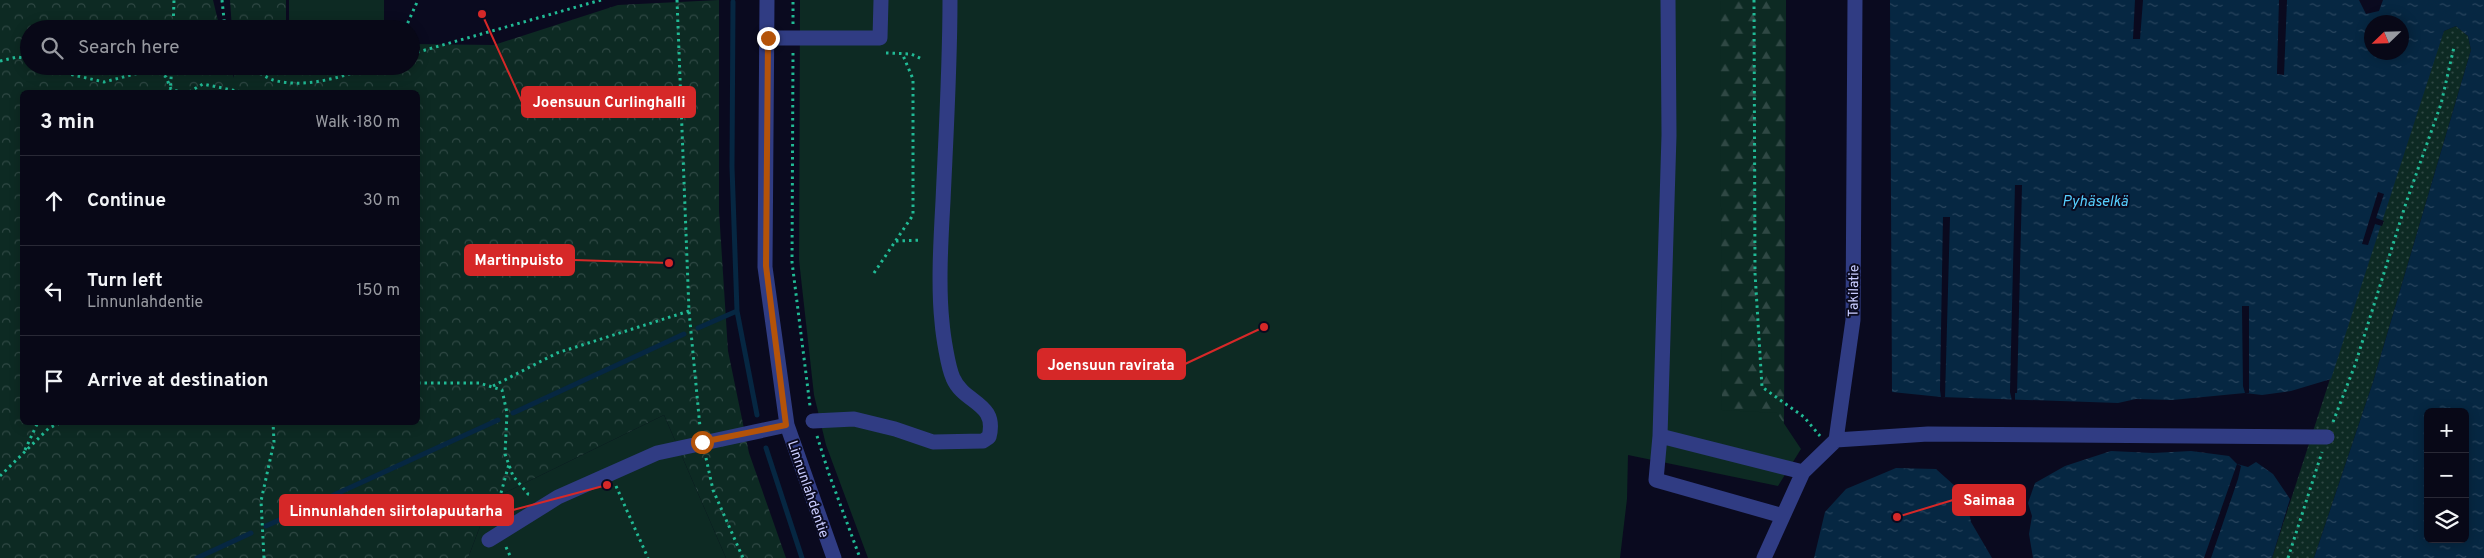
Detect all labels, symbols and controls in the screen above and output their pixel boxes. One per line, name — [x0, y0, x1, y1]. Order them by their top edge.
north arrow — [2364, 15, 2409, 60]
search box — [20, 20, 420, 75]
route end — [757, 27, 780, 50]
icon: search — [38, 34, 66, 62]
text: Search here — [78, 36, 180, 60]
callout: Joensuun Curlinghalli — [522, 87, 695, 117]
text: Joensuun Curlinghalli — [533, 94, 685, 113]
text: 3 min — [40, 109, 95, 136]
text: Walk · 180 m — [315, 113, 400, 133]
icon: ahead — [40, 187, 68, 215]
text: Continue — [87, 189, 166, 213]
text: 30 m — [363, 191, 400, 211]
water label: Pyhäselkä — [2062, 193, 2128, 212]
callout: Martinpuisto — [465, 245, 574, 275]
text: Martinpuisto — [475, 252, 564, 271]
street label: Takilatie — [1846, 265, 1863, 317]
text: Turn left — [87, 269, 163, 293]
icon: left — [40, 277, 68, 305]
text: 150 m — [357, 281, 400, 301]
text: Linnunlahdentie — [87, 293, 203, 313]
callout: Joensuun ravirata — [1038, 349, 1185, 379]
text: Joensuun ravirata — [1047, 357, 1175, 376]
icon: arrive — [40, 367, 68, 395]
text: Arrive at destination — [87, 369, 268, 393]
map controls — [2424, 408, 2469, 543]
button: + — [2424, 408, 2469, 453]
route start — [691, 431, 714, 454]
street label: Linnunlahdentie — [783, 439, 832, 540]
button: − — [2424, 453, 2469, 498]
callout: Saimaa — [1953, 485, 2025, 515]
text: Saimaa — [1963, 492, 2015, 511]
callout: Linnunlahden siirtolapuutarha — [280, 495, 513, 525]
button: layers — [2424, 498, 2469, 543]
text: Linnunlahden siirtolapuutarha — [289, 503, 503, 522]

